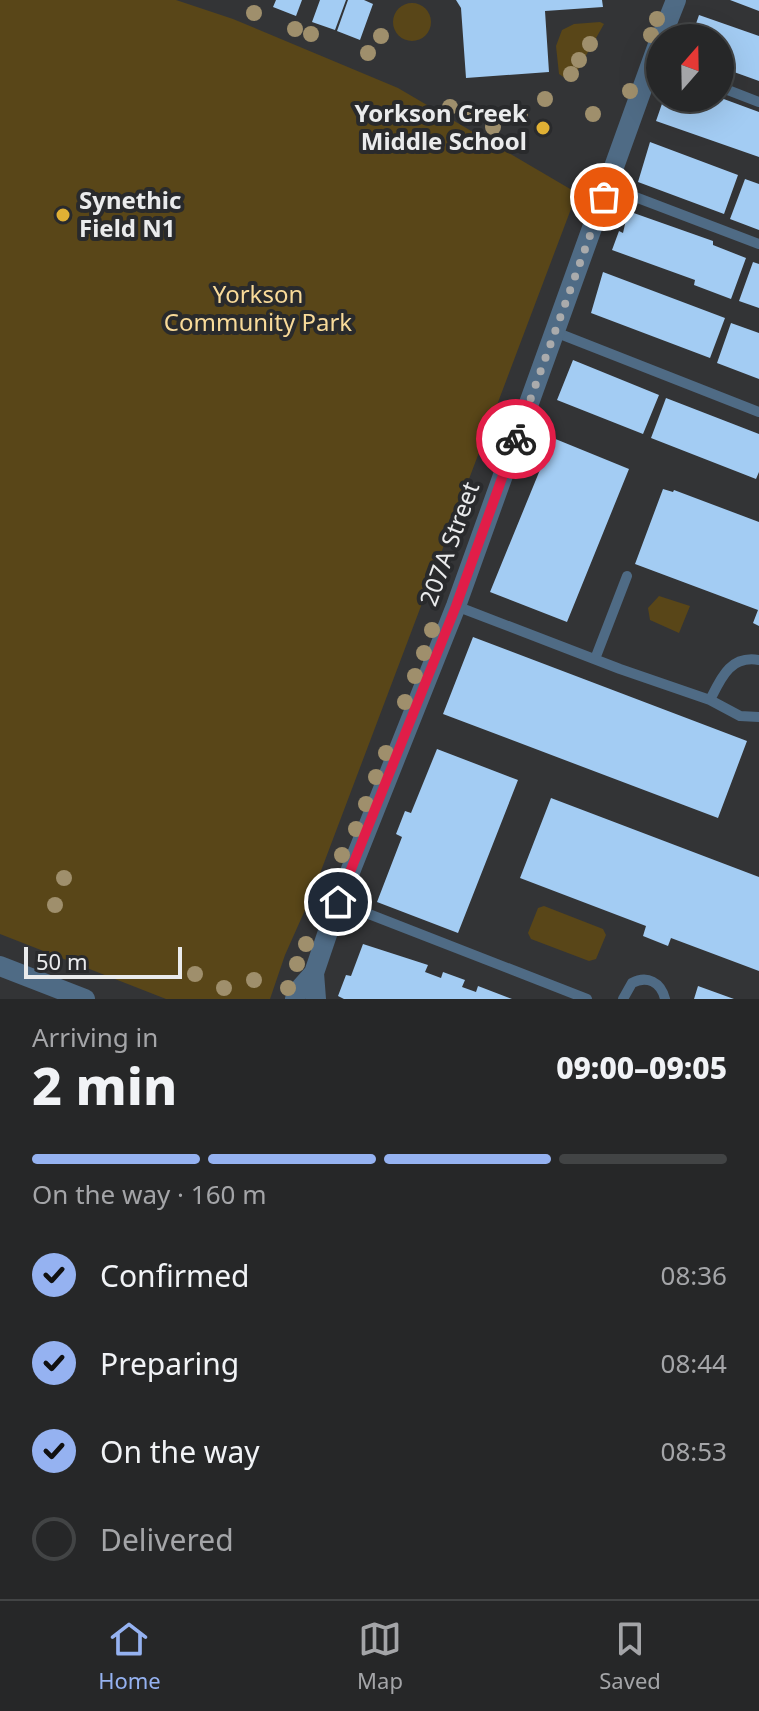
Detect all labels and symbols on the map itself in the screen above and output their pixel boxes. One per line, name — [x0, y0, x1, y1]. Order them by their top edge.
north arrow — [646, 24, 734, 112]
place label: Yorkson Creek Middle School — [354, 96, 527, 157]
marker: Yorkson Creek Middle School — [534, 119, 552, 137]
pin — [570, 163, 638, 231]
place label: Synethic Field N1 — [79, 183, 181, 244]
marker: Synethic Field N1 — [54, 206, 72, 224]
park label: Yorkson Community Park — [164, 277, 352, 338]
courier — [476, 399, 556, 479]
street label: 207A Street — [411, 477, 486, 610]
pin — [304, 868, 372, 936]
scale bar — [24, 943, 182, 979]

